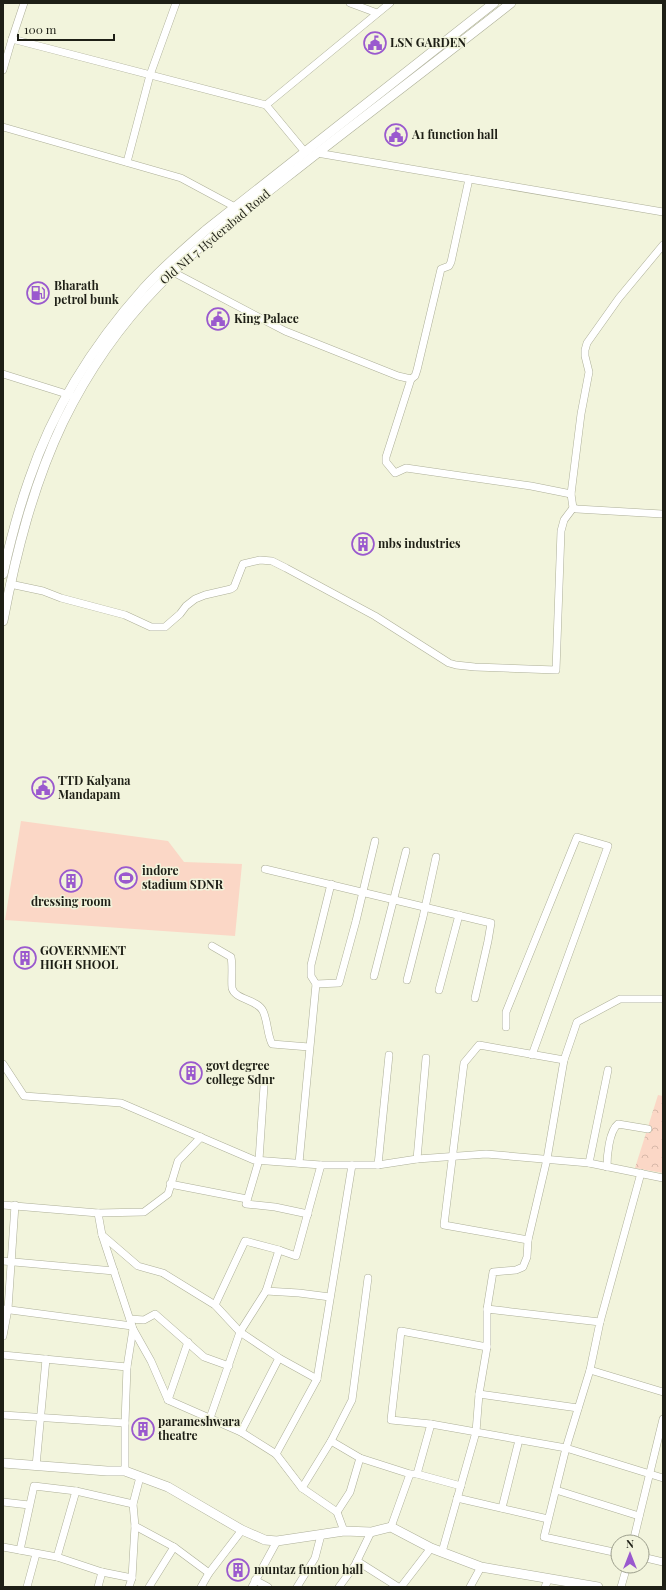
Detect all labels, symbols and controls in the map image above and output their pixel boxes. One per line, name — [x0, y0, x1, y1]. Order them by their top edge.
scale bar — [18, 16, 114, 42]
text: 100 m — [24, 21, 57, 37]
public building icon: LSN GARDEN — [362, 30, 388, 56]
place label: LSN GARDEN — [390, 34, 466, 50]
public building icon: A1 function hall — [383, 122, 409, 148]
place label: A1 function hall — [411, 126, 498, 142]
street label: Old NH 7 Hyderabad Road — [156, 185, 273, 287]
place label: Bharath petrol bunk — [54, 277, 120, 307]
fuel station icon: Bharath petrol bunk — [25, 280, 51, 306]
public building icon: King Palace — [205, 306, 231, 332]
place label: King Palace — [234, 310, 299, 326]
building icon: mbs industries — [350, 531, 376, 557]
place label: mbs industries — [378, 535, 461, 551]
place label: TTD Kalyana Mandapam — [58, 772, 131, 802]
public building icon: TTD Kalyana Mandapam — [30, 775, 56, 801]
place label: indore stadium SDNR — [142, 862, 224, 892]
sports icon: indore stadium SDNR — [113, 865, 139, 891]
building icon: dressing room — [58, 868, 84, 894]
place label: dressing room — [31, 893, 111, 909]
place label: GOVERNMENT HIGH SHOOL — [40, 942, 126, 972]
building icon: GOVERNMENT HIGH SHOOL — [12, 945, 38, 971]
place label: govt degree college Sdnr — [206, 1057, 275, 1087]
building icon: govt degree college Sdnr — [178, 1060, 204, 1086]
place label: parameshwara theatre — [157, 1413, 241, 1443]
building icon: parameshwara theatre — [130, 1416, 156, 1442]
north arrow — [610, 1534, 650, 1574]
text: N — [626, 1536, 634, 1551]
building icon: muntaz funtion hall — [225, 1557, 251, 1583]
place label: muntaz funtion hall — [254, 1561, 363, 1577]

